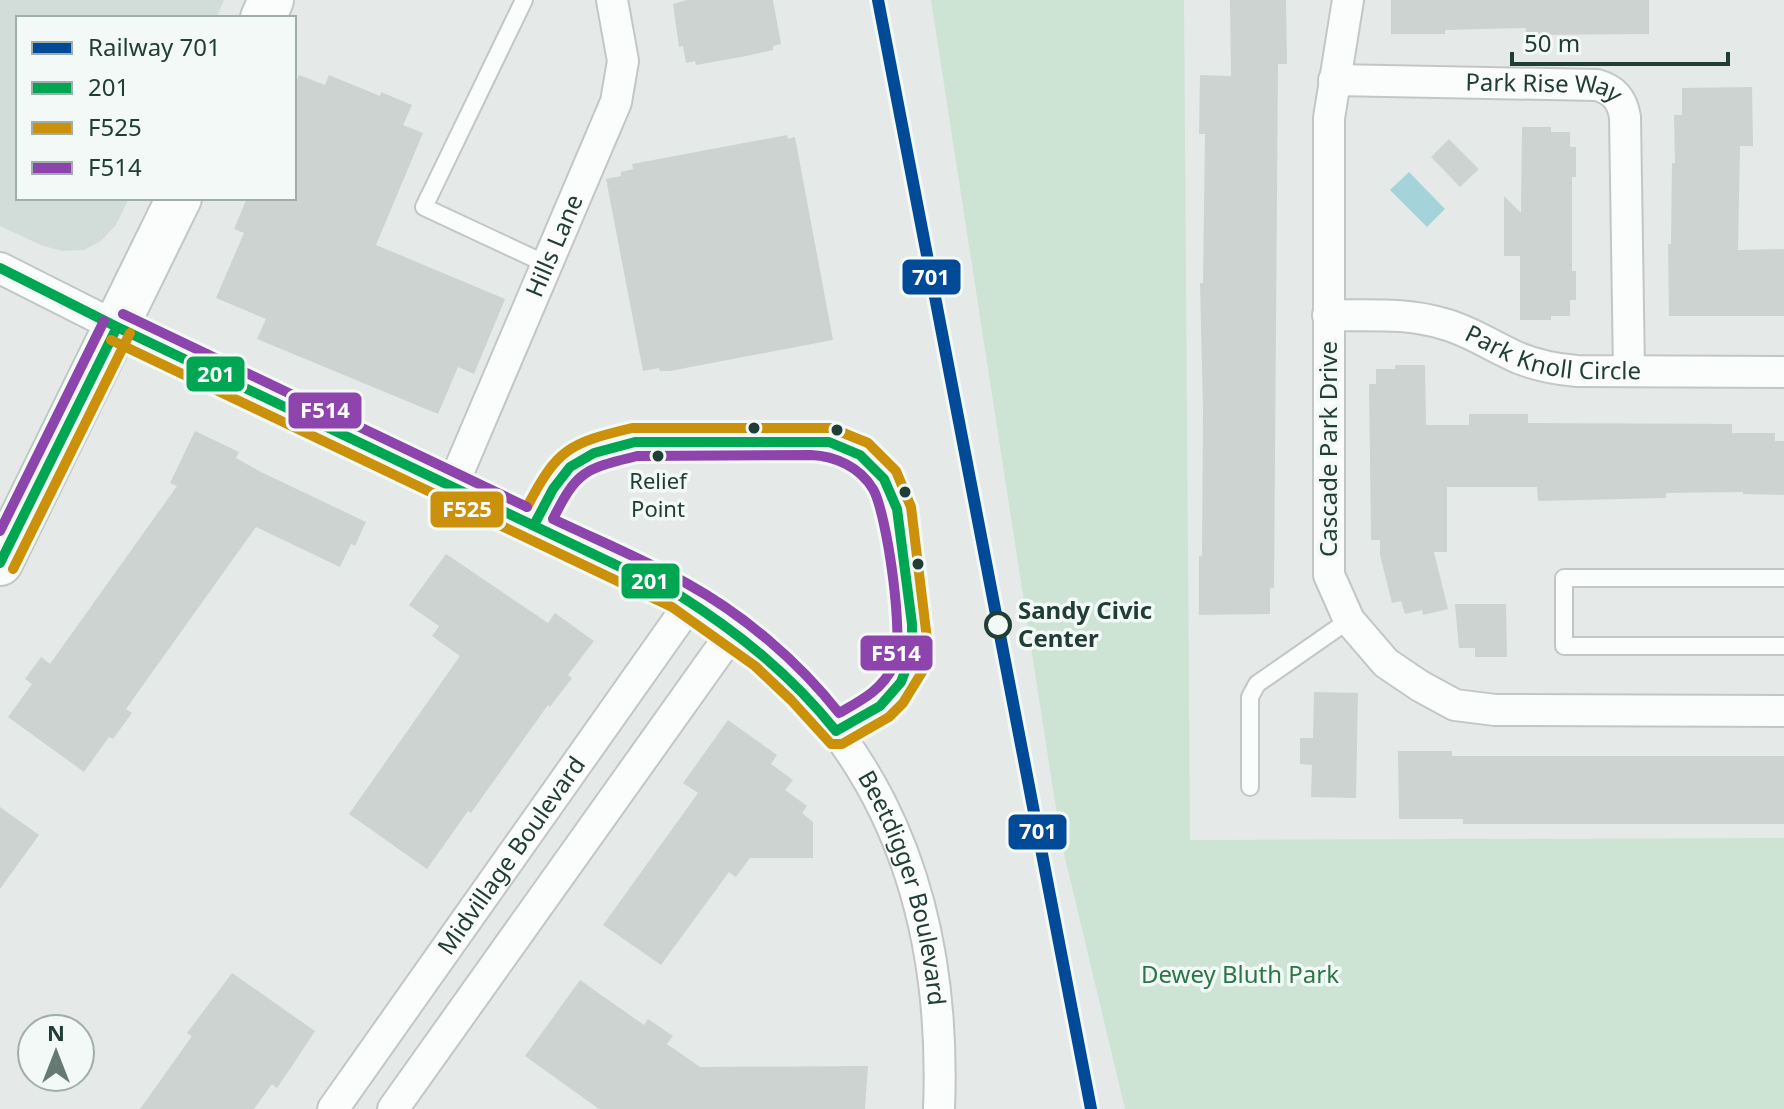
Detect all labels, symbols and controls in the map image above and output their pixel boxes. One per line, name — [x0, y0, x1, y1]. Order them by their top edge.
legend — [16, 16, 296, 200]
scale bar — [1512, 16, 1728, 66]
text: 50 m — [1524, 26, 1580, 59]
text: Railway 701 — [88, 30, 221, 63]
street label: Park Rise Way — [1465, 65, 1631, 110]
text: 201 — [88, 70, 129, 103]
text: F525 — [88, 110, 142, 143]
text: F514 — [88, 150, 142, 183]
street label: Hills Lane — [517, 189, 590, 302]
line badge: 701 — [901, 258, 962, 296]
text: 701 — [912, 261, 950, 291]
street label: Park Knoll Circle — [1460, 316, 1641, 386]
street label: Cascade Park Drive — [1311, 341, 1344, 557]
line badge: 201 — [185, 355, 246, 393]
text: 201 — [197, 358, 235, 388]
line badge: F514 — [287, 391, 363, 430]
text: F514 — [300, 394, 350, 424]
unlabelled marker — [746, 420, 762, 436]
unlabelled marker — [829, 422, 845, 438]
marker: Relief Point — [650, 448, 666, 464]
place label: Relief Point — [629, 465, 688, 523]
unlabelled marker — [897, 484, 913, 500]
line badge: F525 — [429, 490, 505, 529]
text: F525 — [442, 493, 492, 523]
unlabelled marker — [910, 556, 926, 572]
line badge: 201 — [620, 562, 681, 600]
text: 201 — [631, 565, 669, 595]
place label: Sandy Civic Center — [1018, 593, 1152, 654]
marker: Sandy Civic Center — [985, 612, 1011, 638]
line badge: F514 — [859, 634, 934, 672]
text: F514 — [871, 637, 921, 667]
street label: Midvillage Boulevard — [429, 749, 592, 961]
street label: Beetdigger Boulevard — [851, 764, 954, 1007]
line badge: 701 — [1007, 813, 1068, 851]
text: 701 — [1019, 815, 1057, 845]
park label: Dewey Bluth Park — [1141, 957, 1339, 990]
north arrow — [16, 1013, 96, 1093]
text: N — [47, 1017, 65, 1047]

